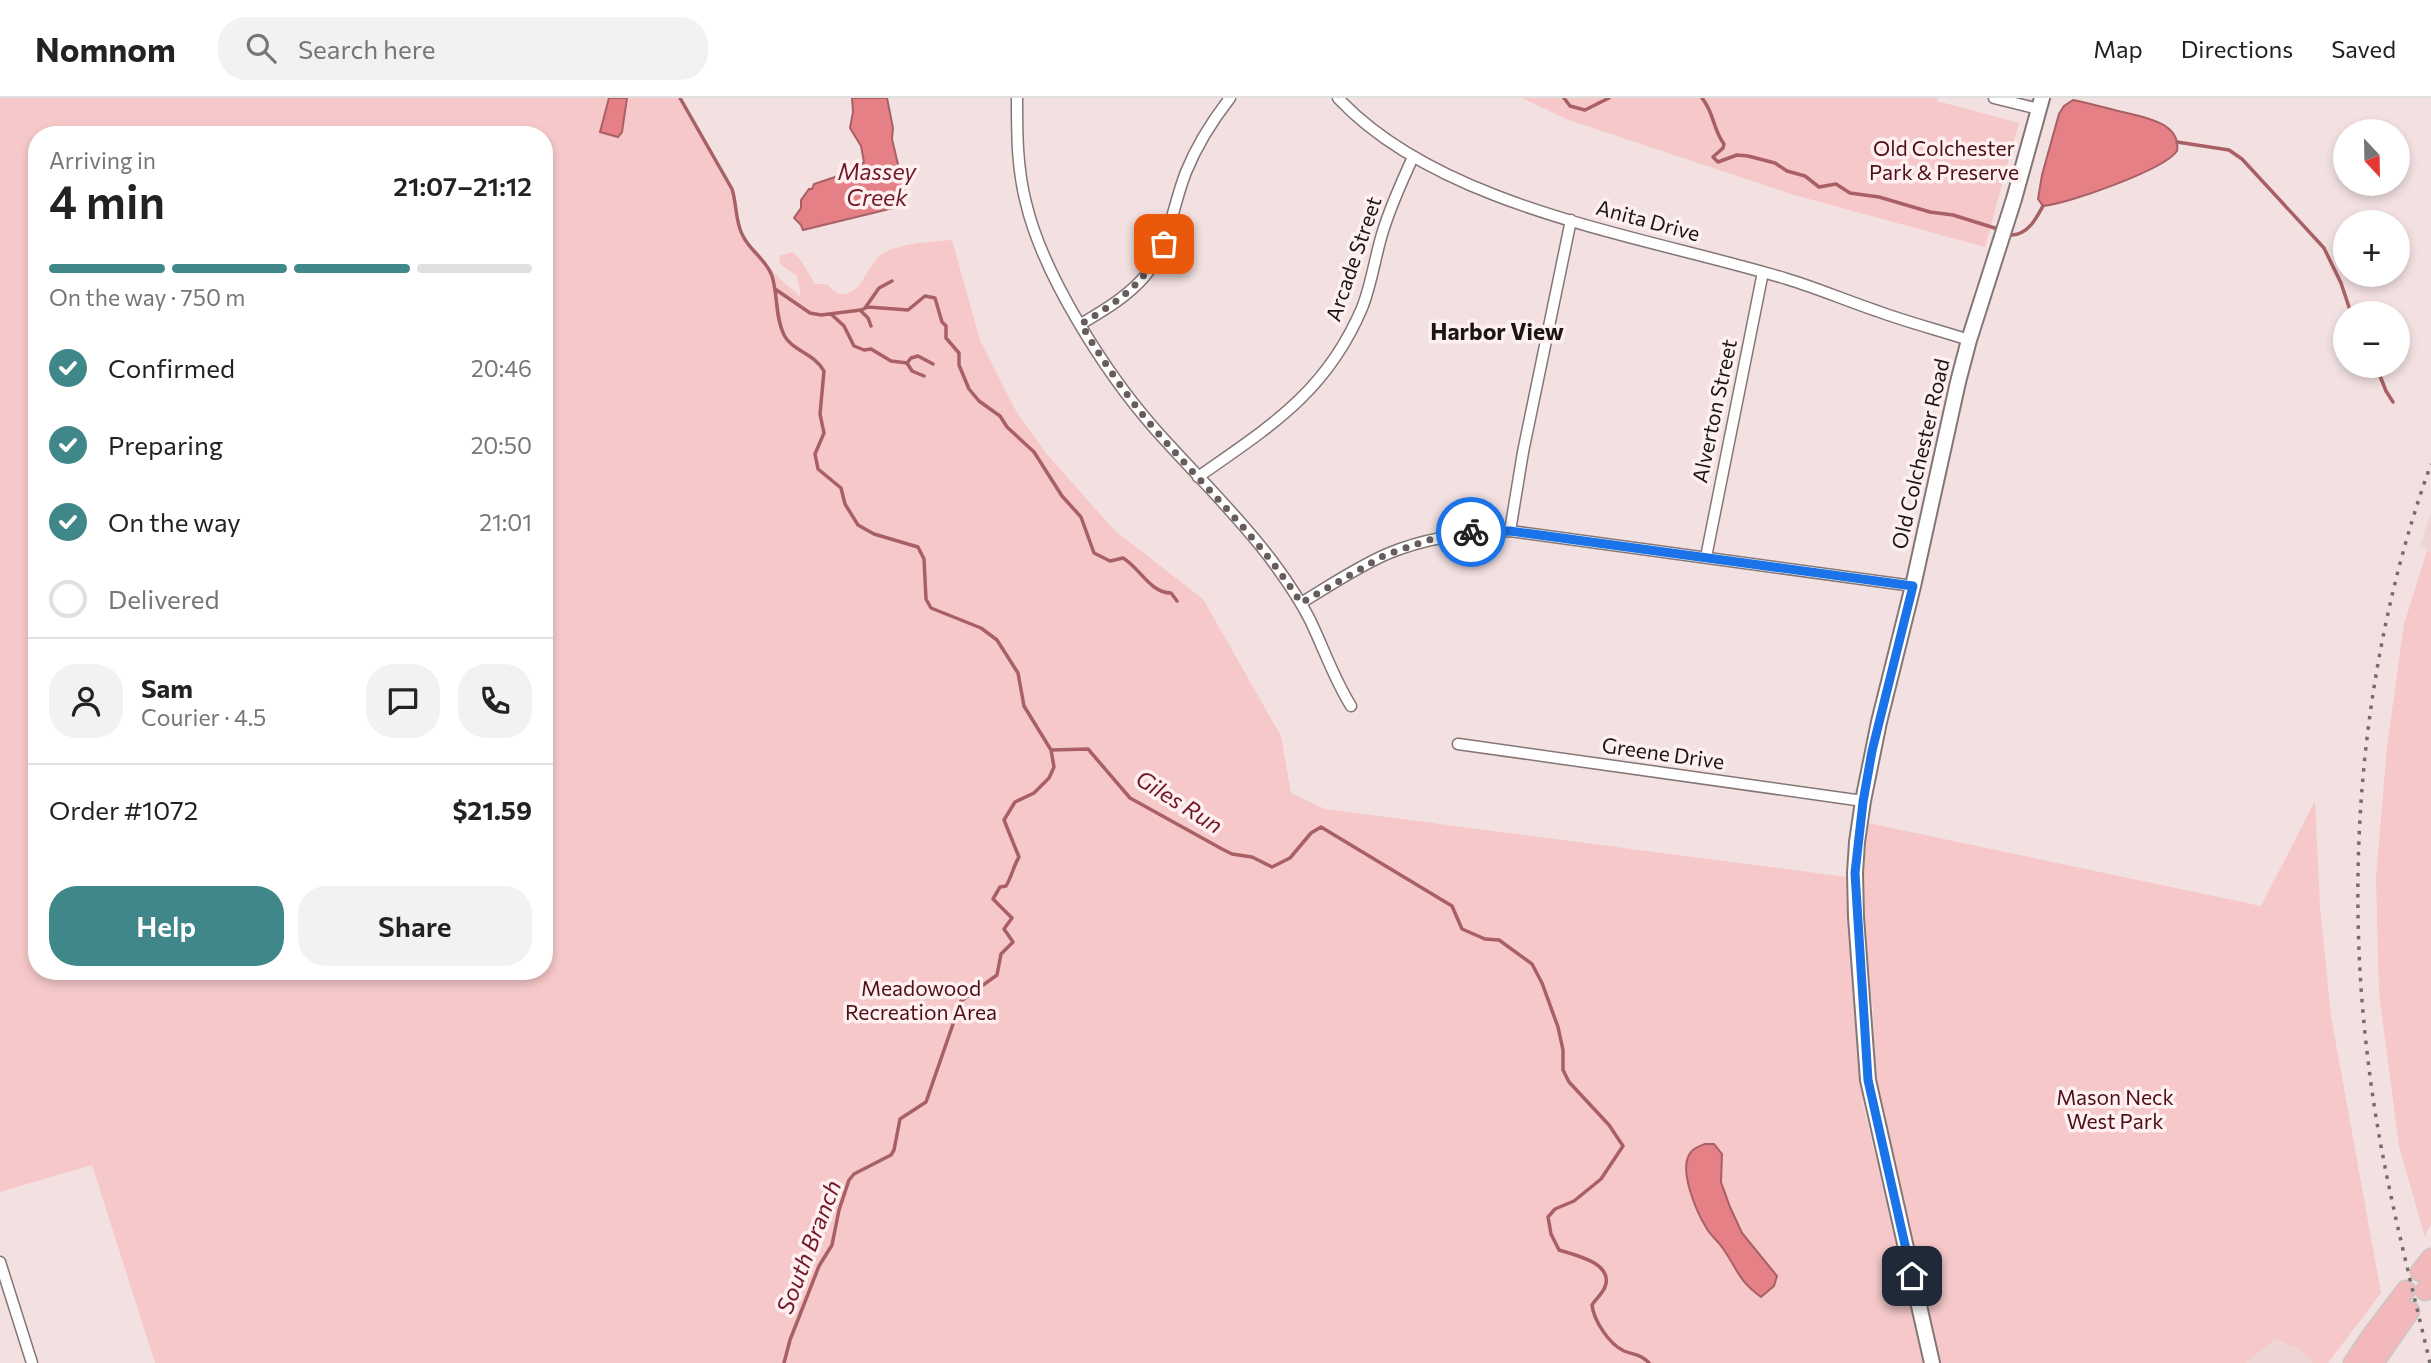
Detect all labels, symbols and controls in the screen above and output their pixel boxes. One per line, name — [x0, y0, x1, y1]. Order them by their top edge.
search box — [218, 17, 708, 80]
text: Nomnom — [35, 28, 176, 69]
icon: search — [242, 29, 280, 67]
text: Search here — [298, 33, 435, 64]
text: Map — [2093, 34, 2143, 63]
text: Directions — [2181, 34, 2293, 63]
text: Saved — [2331, 34, 2396, 63]
north arrow — [2333, 119, 2410, 196]
map controls — [2333, 119, 2410, 378]
park label: Old Colchester Park & Preserve — [1869, 135, 2019, 184]
text: Arriving in — [49, 146, 156, 174]
water label: Massey Creek — [838, 157, 917, 211]
text: 21:07–21:12 — [393, 170, 532, 201]
text: 4 min — [49, 172, 165, 228]
street label: Arcade Street — [1320, 193, 1386, 324]
street label: Anita Drive — [1594, 194, 1703, 245]
button: + — [2333, 210, 2410, 287]
pin — [1134, 214, 1194, 274]
icon: bag — [1145, 225, 1183, 263]
text: On the way · 750 m — [49, 283, 245, 311]
button: − — [2333, 301, 2410, 378]
district label: Harbor View — [1430, 317, 1564, 345]
street label: Alverton Street — [1686, 337, 1741, 485]
icon: check — [49, 349, 87, 387]
text: Confirmed — [108, 352, 235, 383]
text: 20:46 — [471, 354, 532, 382]
street label: Old Colchester Road — [1885, 356, 1954, 551]
icon: check — [49, 426, 87, 464]
text: Preparing — [108, 429, 223, 460]
text: 20:50 — [471, 431, 532, 459]
courier — [1436, 497, 1506, 567]
icon: check — [49, 503, 87, 541]
text: On the way — [108, 506, 241, 537]
text: 21:01 — [479, 508, 532, 536]
icon: bike — [1452, 513, 1490, 551]
text: Delivered — [108, 583, 219, 614]
button: person — [49, 664, 123, 738]
button: chat — [366, 664, 440, 738]
button: phone — [458, 664, 532, 738]
text: Sam — [141, 672, 193, 703]
text: Courier · 4.5 — [141, 703, 266, 731]
street label: Greene Drive — [1600, 732, 1726, 773]
water label: Giles Run — [1131, 764, 1228, 839]
text: Order #1072 — [49, 794, 198, 825]
text: $21.59 — [452, 794, 532, 825]
button: Help — [49, 886, 284, 966]
button: Share — [298, 886, 532, 966]
park label: Meadowood Recreation Area — [845, 975, 997, 1024]
park label: Mason Neck West Park — [2056, 1084, 2174, 1133]
water label: South Branch — [770, 1176, 846, 1317]
pin — [1882, 1246, 1942, 1306]
icon: home — [1893, 1257, 1931, 1295]

